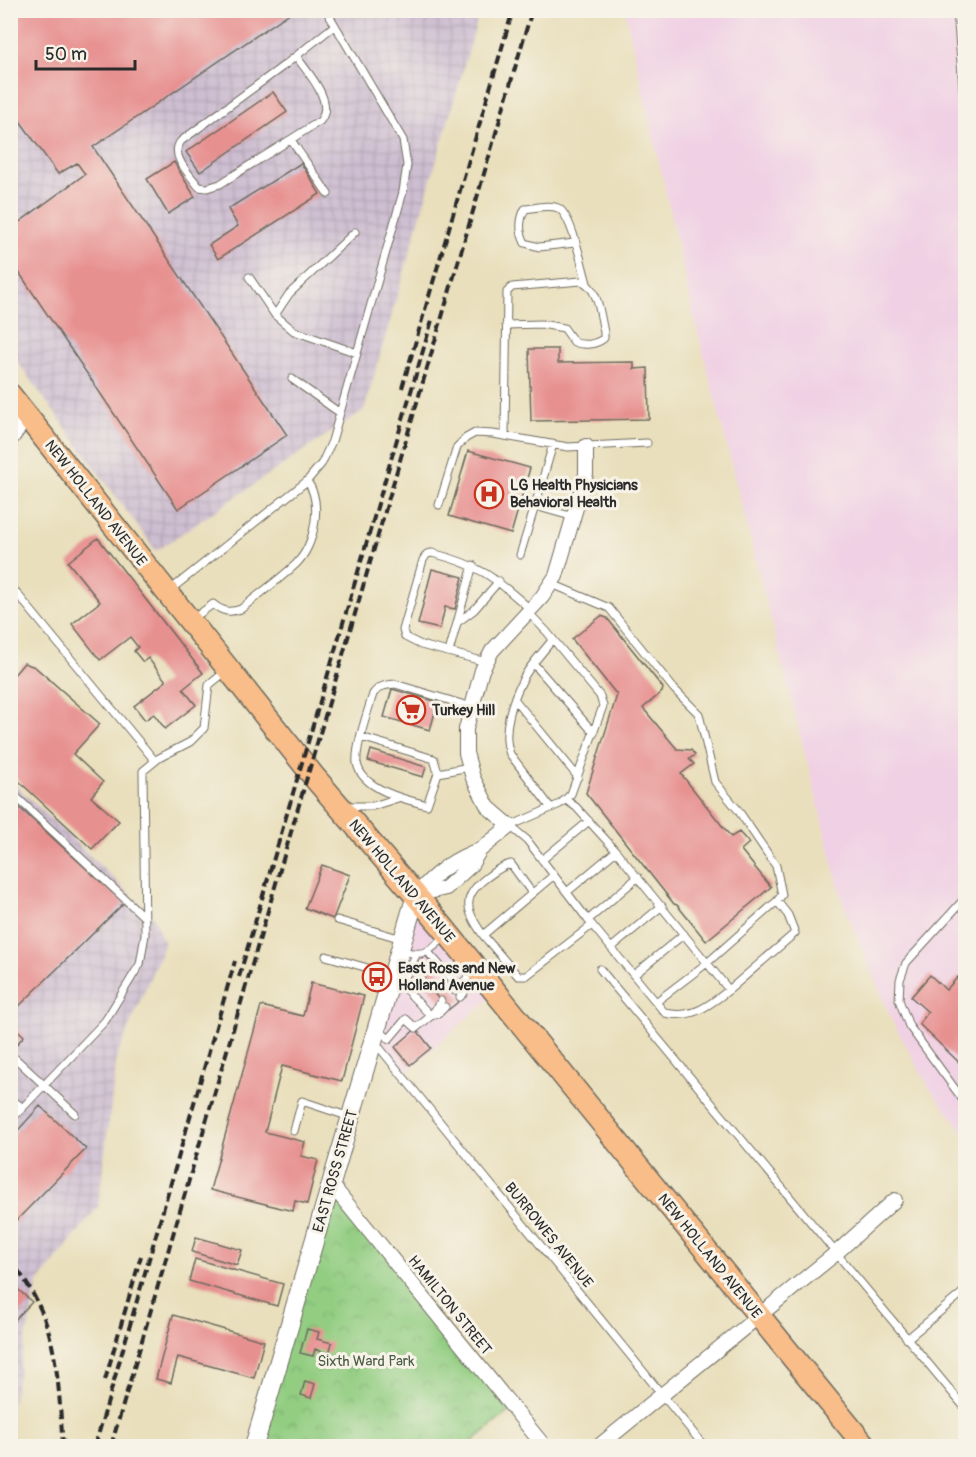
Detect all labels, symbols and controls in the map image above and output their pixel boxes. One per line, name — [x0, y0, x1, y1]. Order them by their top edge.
scale bar — [36, 33, 135, 71]
text: 50 m — [45, 43, 87, 66]
street label: NEW HOLLAND AVENUE — [40, 436, 151, 570]
place label: LG Health Physicians Behavioral Health — [510, 476, 638, 512]
hospital icon: LG Health Physicians Behavioral Health — [473, 478, 505, 510]
supermarket icon: Turkey Hill — [395, 694, 427, 726]
place label: Turkey Hill — [431, 701, 495, 720]
street label: NEW HOLLAND AVENUE — [344, 816, 459, 947]
place label: East Ross and New Holland Avenue — [398, 959, 516, 995]
bus stop icon: East Ross and New Holland Avenue — [361, 961, 393, 993]
street label: EAST ROSS STREET — [309, 1108, 362, 1235]
street label: BURROWES AVENUE — [500, 1179, 597, 1292]
street label: NEW HOLLAND AVENUE — [653, 1190, 766, 1323]
street label: HAMILTON STREET — [404, 1252, 496, 1359]
park label: Sixth Ward Park — [318, 1352, 415, 1371]

